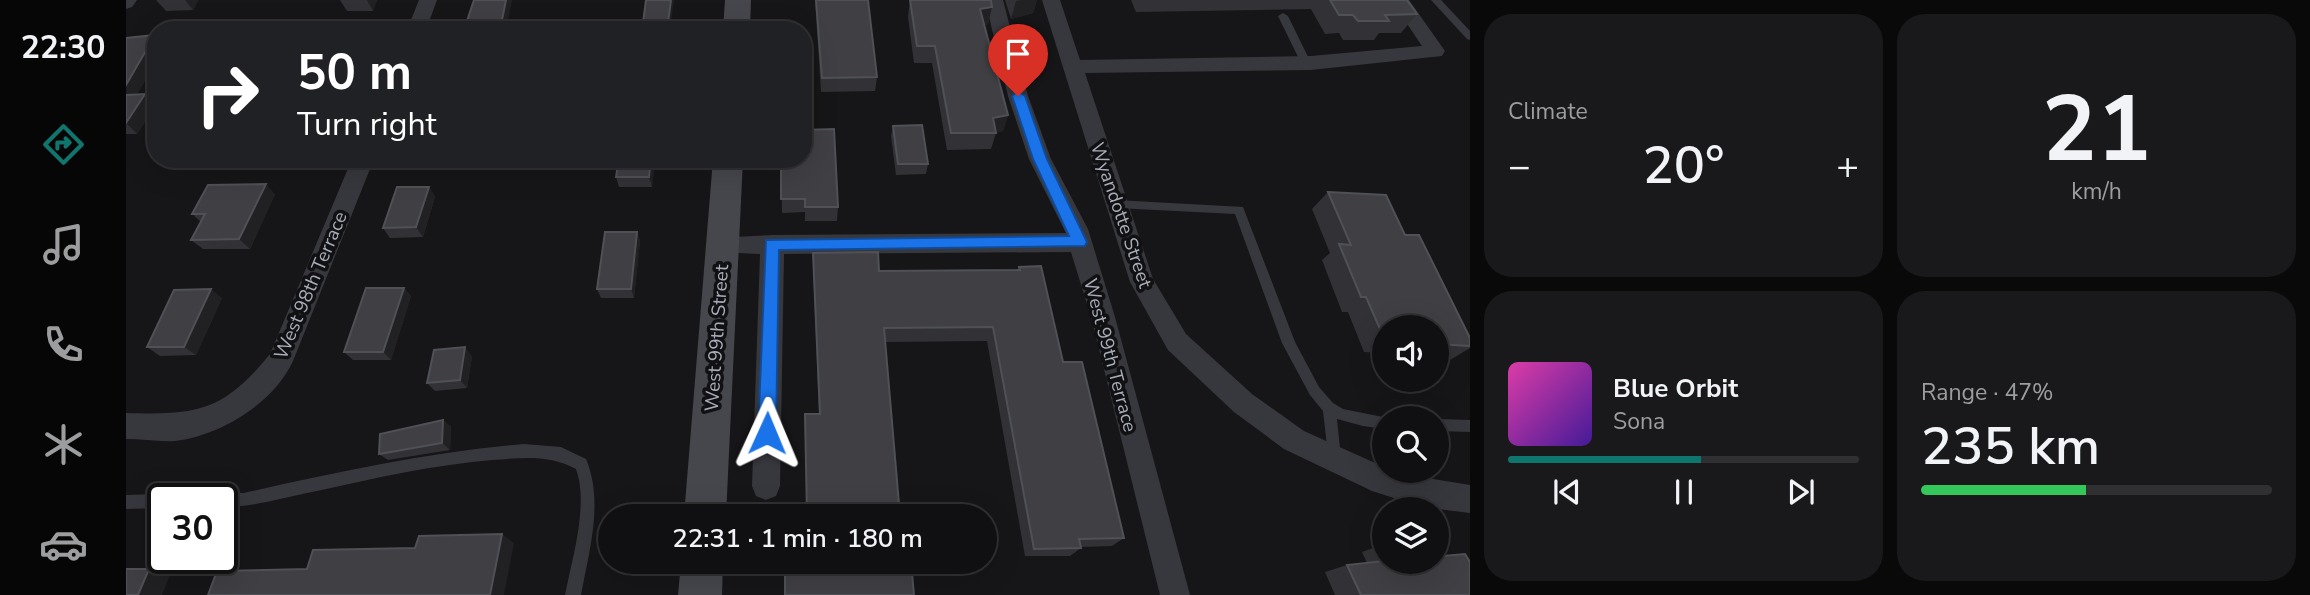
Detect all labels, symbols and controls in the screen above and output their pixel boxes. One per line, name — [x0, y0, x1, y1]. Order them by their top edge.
pin — [988, 24, 1048, 96]
text: 22:30 — [21, 26, 105, 69]
icon: arrive — [999, 35, 1037, 73]
text: 50 m — [297, 39, 412, 106]
icon: right — [182, 49, 273, 140]
text: 21 — [2042, 68, 2151, 192]
text: Climate — [1508, 96, 1588, 127]
text: Turn right — [297, 103, 437, 146]
icon: directions — [39, 120, 88, 169]
text: 20° — [1643, 130, 1724, 201]
street label: Wyandotte Street — [1084, 139, 1158, 292]
text: − — [1508, 141, 1531, 192]
text: + — [1836, 141, 1859, 192]
text: km/h — [2071, 176, 2122, 207]
street label: West 98th Terrace — [268, 208, 354, 363]
icon: music — [39, 220, 88, 269]
street label: West 99th Street — [699, 263, 735, 413]
street label: West 99th Terrace — [1077, 276, 1143, 435]
map controls — [1372, 315, 1449, 574]
button: sound — [1372, 315, 1449, 392]
icon: phone — [39, 320, 88, 369]
text: Blue Orbit — [1613, 371, 1738, 406]
text: Range · 47% — [1921, 377, 2053, 408]
position arrow — [730, 396, 804, 470]
button: search — [1372, 406, 1449, 483]
text: Sona — [1613, 406, 1665, 437]
text: 235 km — [1921, 411, 2100, 482]
icon: climate — [39, 420, 88, 469]
icon: previous — [1548, 473, 1586, 511]
icon: pause — [1665, 473, 1703, 511]
icon: next — [1782, 473, 1820, 511]
speed limit sign: 30 — [147, 483, 238, 574]
button: layers — [1372, 497, 1449, 574]
icon: car — [39, 520, 88, 569]
text: 22:31 · 1 min · 180 m — [672, 521, 923, 556]

